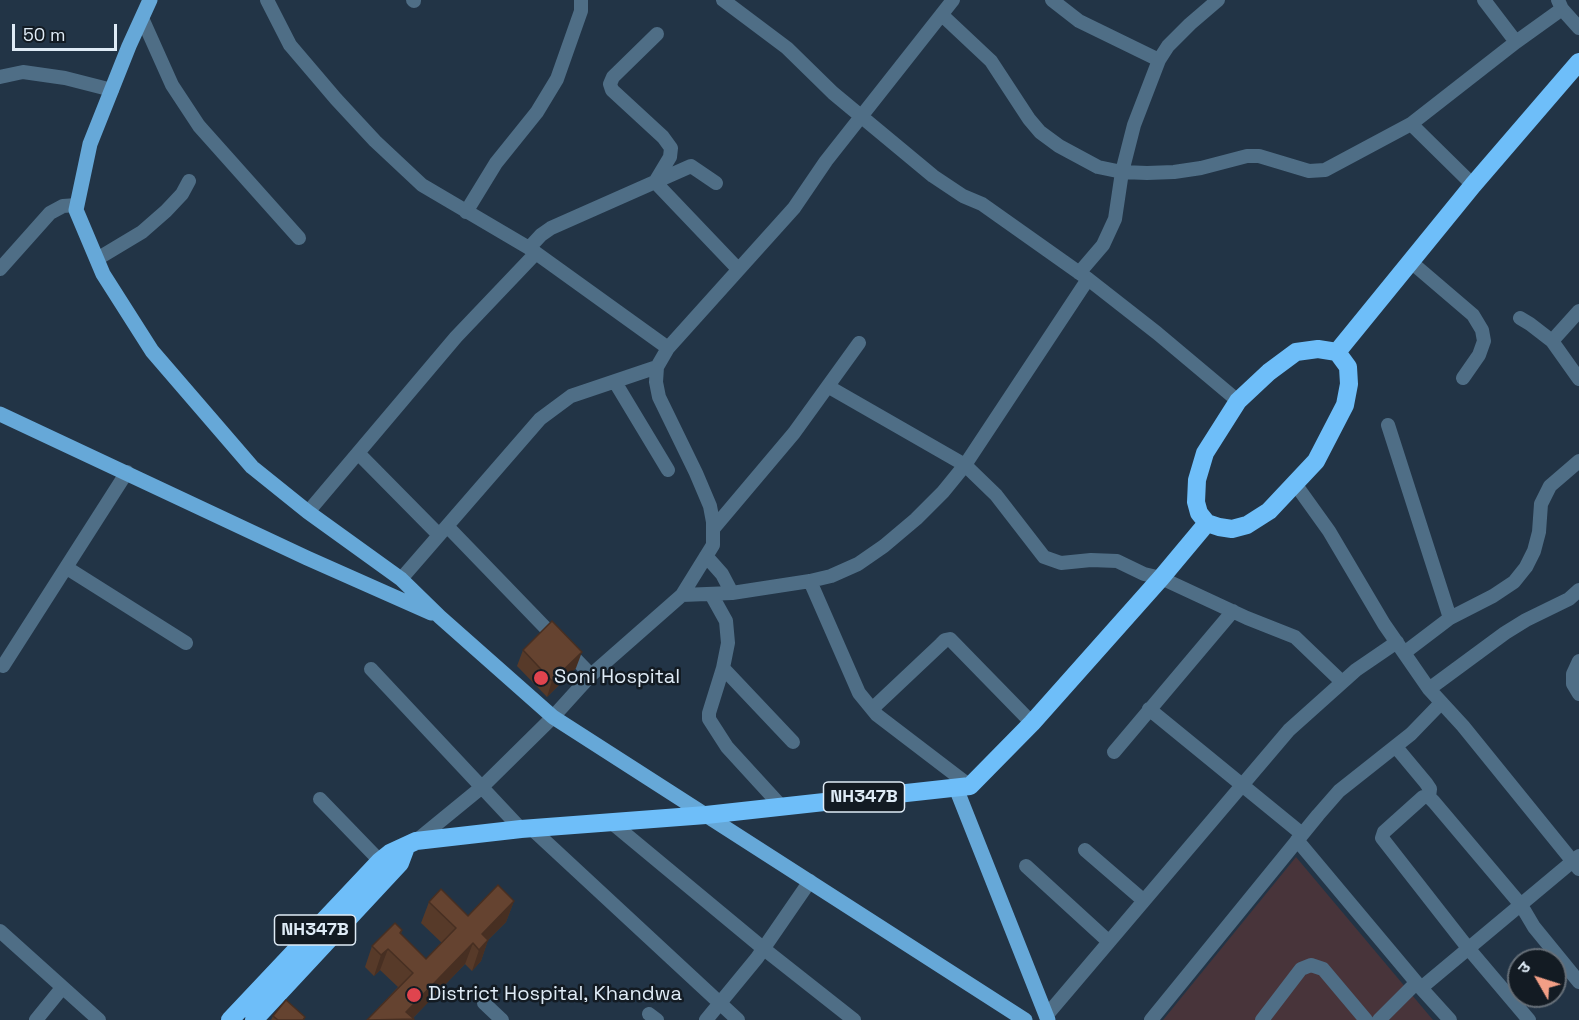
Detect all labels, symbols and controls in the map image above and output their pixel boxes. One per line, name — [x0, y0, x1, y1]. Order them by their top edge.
scale bar — [15, 12, 120, 50]
text: 50 m — [23, 23, 65, 46]
place label: Soni Hospital — [554, 666, 680, 690]
marker: Soni Hospital — [532, 669, 550, 687]
road number: NH347B — [824, 782, 904, 812]
road number: NH347B — [274, 915, 356, 945]
north arrow — [1507, 948, 1567, 1008]
text: उ — [1513, 957, 1535, 978]
place label: District Hospital, Khandwa — [428, 983, 682, 1007]
marker: District Hospital, Khandwa — [405, 986, 423, 1004]

